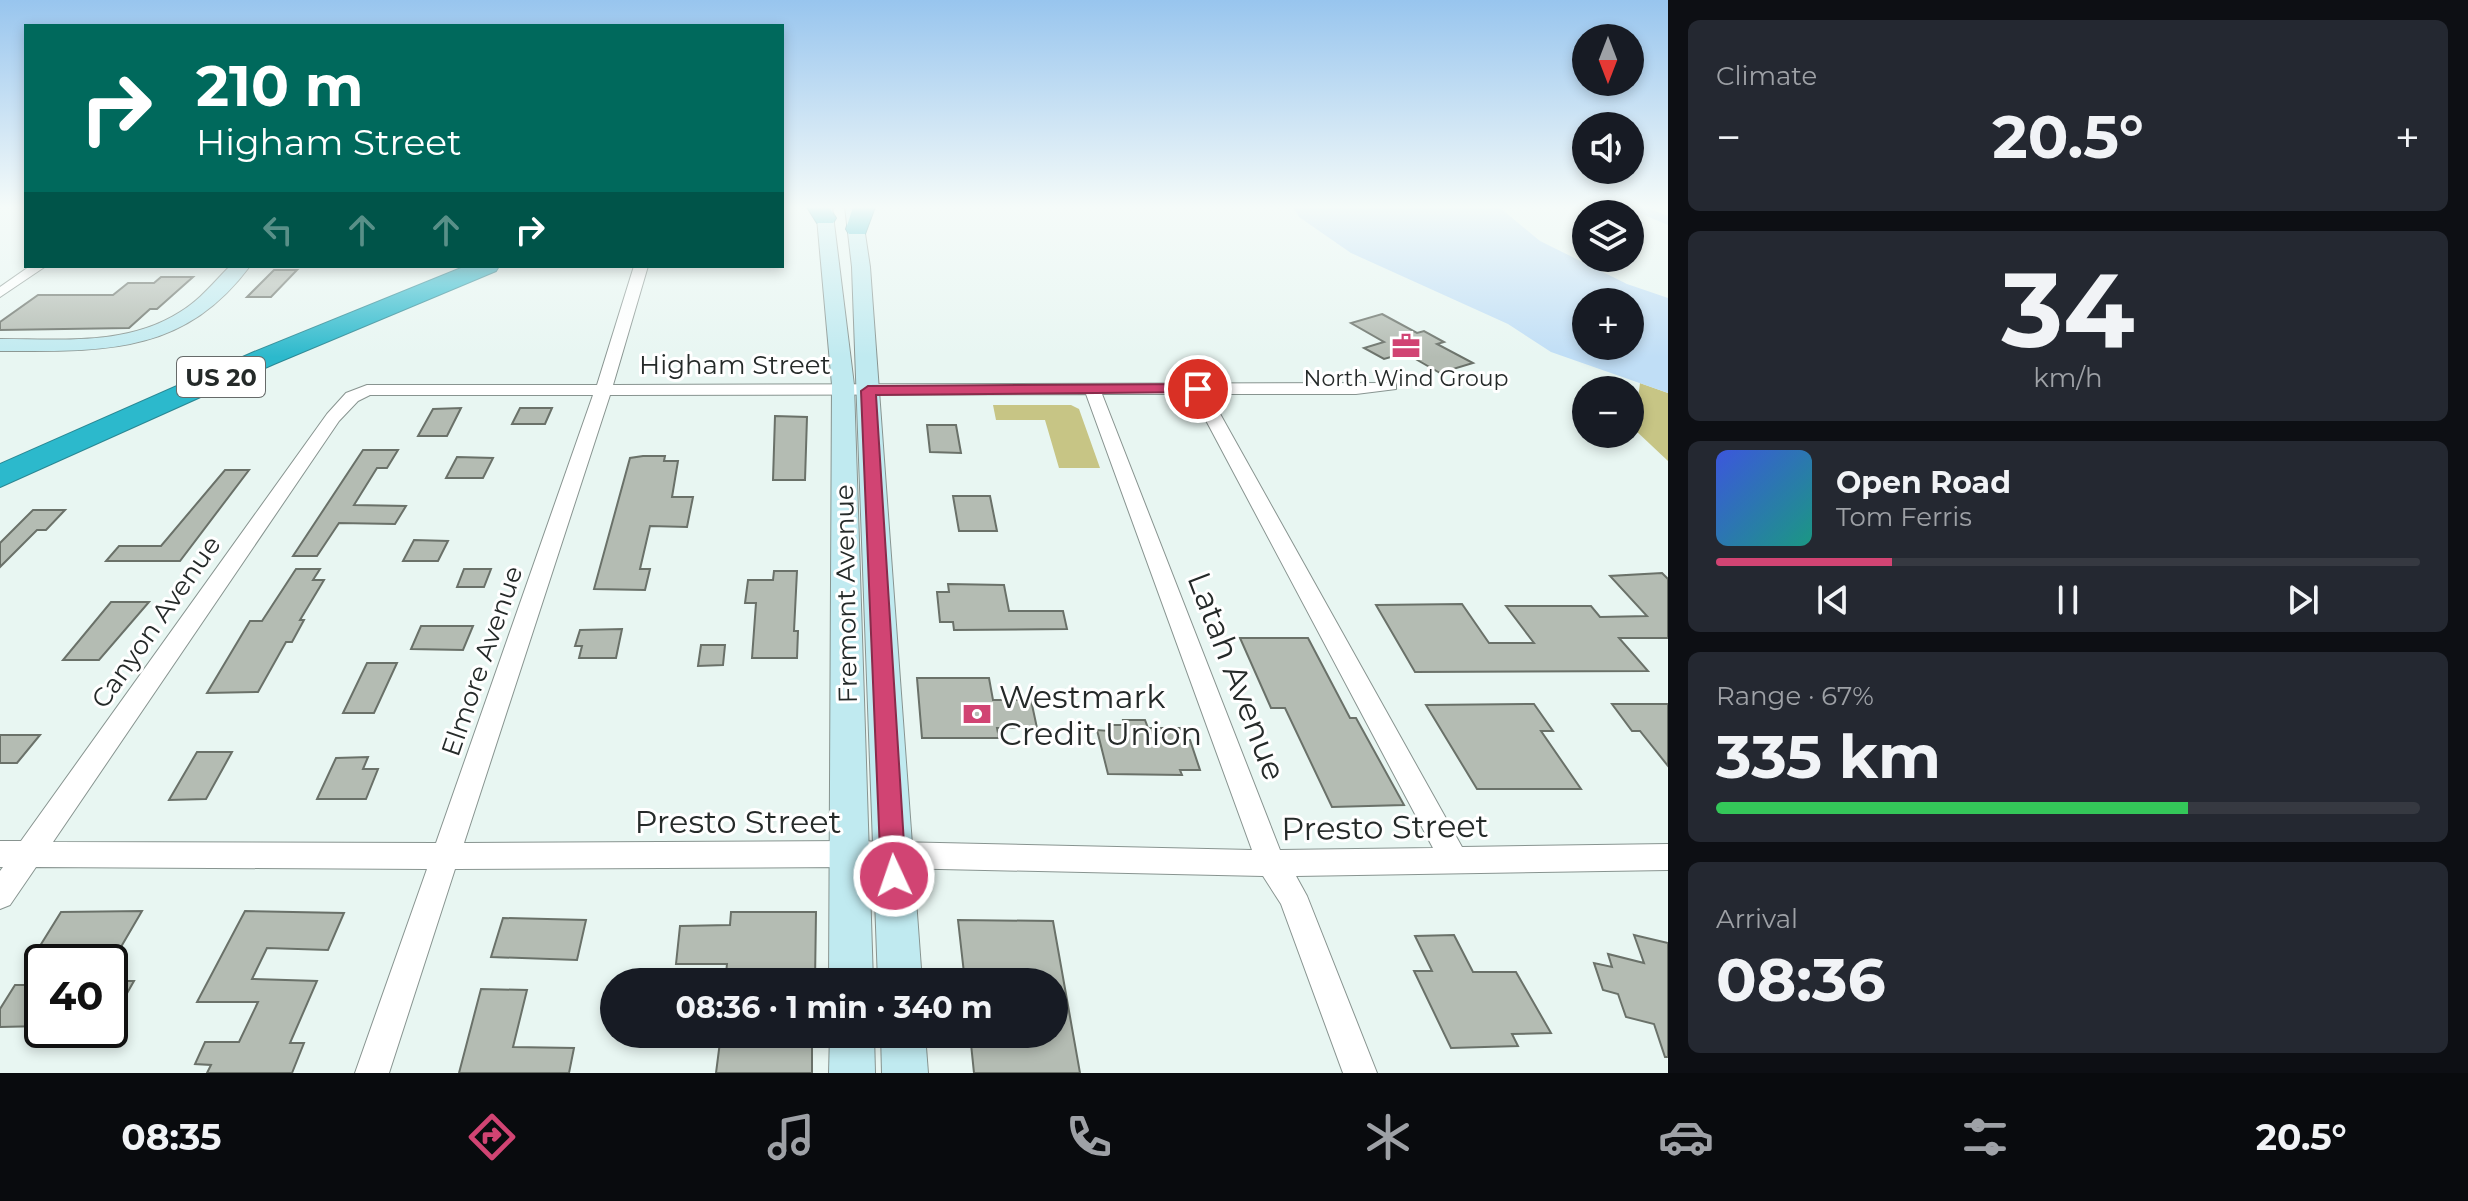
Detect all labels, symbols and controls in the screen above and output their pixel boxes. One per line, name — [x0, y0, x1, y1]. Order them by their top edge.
north arrow — [1572, 24, 1644, 96]
map controls — [1572, 24, 1644, 448]
text: 210 m — [196, 52, 364, 120]
icon: right — [64, 56, 168, 160]
text: Climate — [1716, 60, 1817, 92]
text: 20.5° — [1992, 100, 2144, 173]
text: − — [1716, 110, 1741, 164]
text: + — [2395, 110, 2420, 164]
button: sound — [1572, 112, 1644, 184]
text: Higham Street — [196, 120, 462, 164]
button: layers — [1572, 200, 1644, 272]
icon: left — [256, 208, 300, 252]
icon: ahead — [340, 208, 384, 252]
icon: ahead — [424, 208, 468, 252]
icon: right — [508, 208, 552, 252]
text: 34 — [2001, 246, 2135, 373]
button: + — [1572, 288, 1644, 360]
office icon: North Wind Group — [1391, 331, 1421, 361]
street label: Higham Street — [639, 349, 831, 381]
pin — [1164, 355, 1232, 423]
road number: US 20 — [177, 357, 265, 397]
text: km/h — [2033, 362, 2103, 394]
place label: North Wind Group — [1304, 365, 1508, 392]
icon: arrive — [1176, 367, 1220, 411]
button: − — [1572, 376, 1644, 448]
text: Open Road — [1836, 464, 2011, 501]
street label: Fremont Avenue — [828, 484, 864, 704]
text: Tom Ferris — [1836, 501, 1972, 533]
street label: Canyon Avenue — [85, 530, 227, 714]
street label: Elmore Avenue — [434, 562, 530, 760]
street label: Latah Avenue — [1179, 566, 1295, 786]
icon: previous — [1811, 578, 1855, 622]
icon: pause — [2046, 578, 2090, 622]
icon: next — [2281, 578, 2325, 622]
place label: Westmark Credit Union — [999, 677, 1202, 753]
text: Range · 67% — [1716, 680, 1874, 712]
bank icon: Westmark Credit Union — [962, 699, 992, 729]
text: 335 km — [1716, 720, 1941, 793]
street label: Presto Street — [634, 802, 842, 841]
street label: Presto Street — [1281, 806, 1489, 848]
position arrow — [852, 834, 936, 918]
text: Arrival — [1716, 903, 1798, 935]
text: 08:36 — [1716, 943, 1886, 1016]
speed limit sign: 40 — [24, 944, 128, 1048]
text: 08:36 · 1 min · 340 m — [675, 989, 993, 1026]
icon: directions — [464, 1109, 520, 1165]
icon: music — [763, 1109, 819, 1165]
icon: phone — [1061, 1109, 1117, 1165]
icon: climate — [1360, 1109, 1416, 1165]
icon: car — [1658, 1109, 1714, 1165]
icon: filters — [1957, 1109, 2013, 1165]
text: 08:35 — [121, 1115, 221, 1159]
text: 20.5° — [2256, 1115, 2347, 1159]

